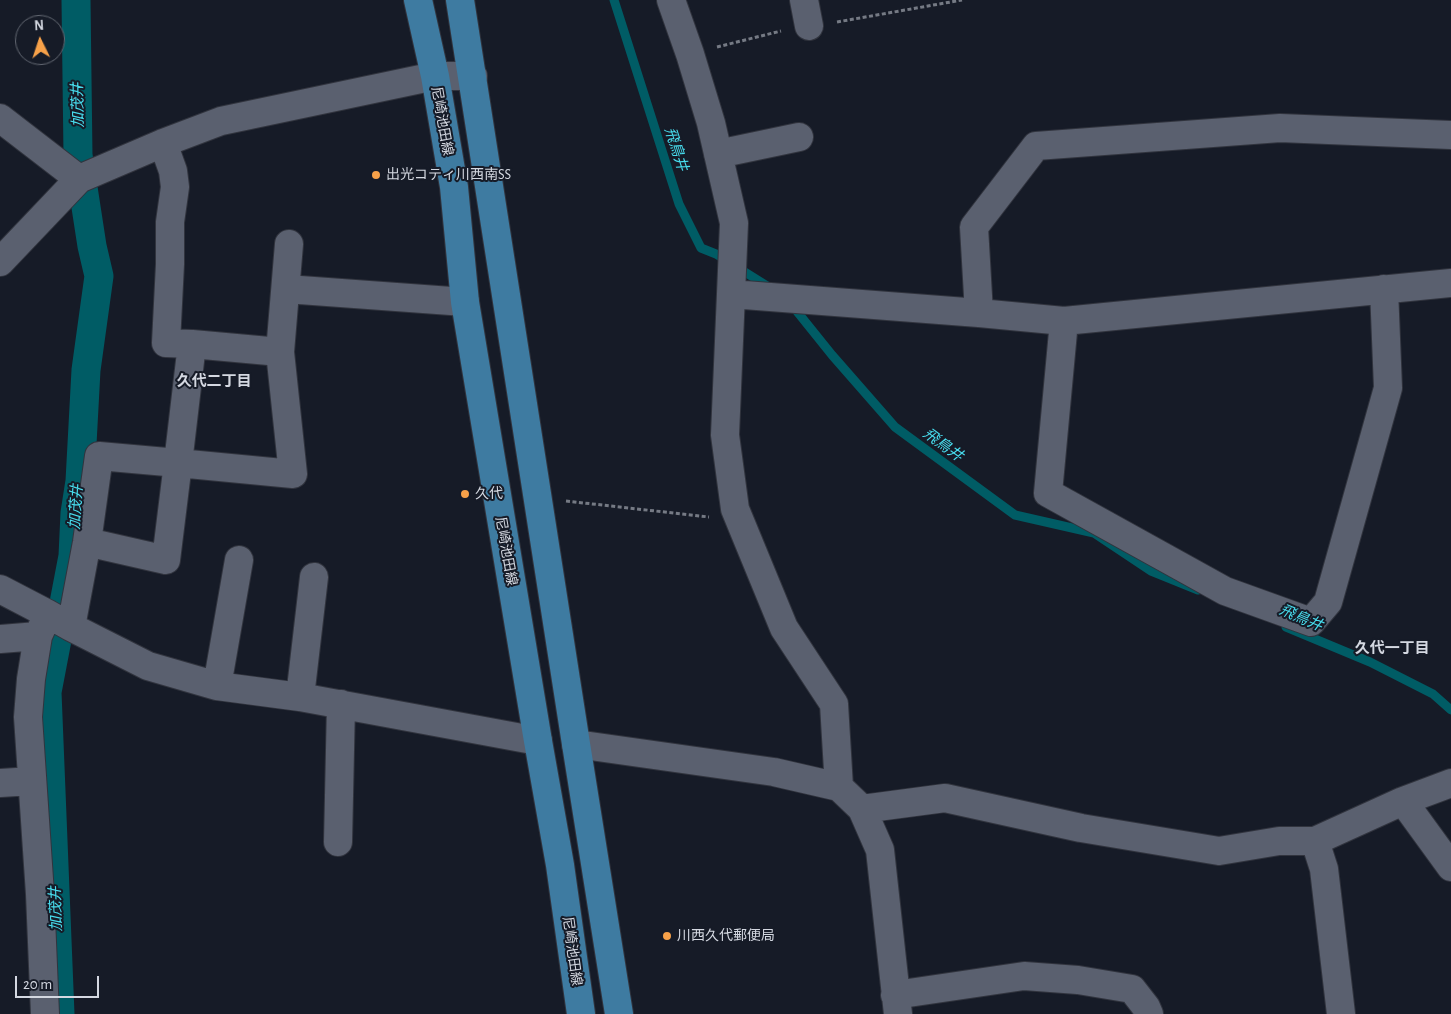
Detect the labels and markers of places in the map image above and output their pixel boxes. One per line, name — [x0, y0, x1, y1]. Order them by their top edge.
place label: 出光コティ川西南SS — [386, 167, 511, 183]
marker: 出光コティ川西南SS — [370, 169, 382, 181]
place label: 久代 — [475, 486, 503, 502]
marker: 久代 — [459, 488, 471, 500]
place label: 川西久代郵便局 — [677, 928, 775, 944]
marker: 川西久代郵便局 — [661, 930, 673, 942]

